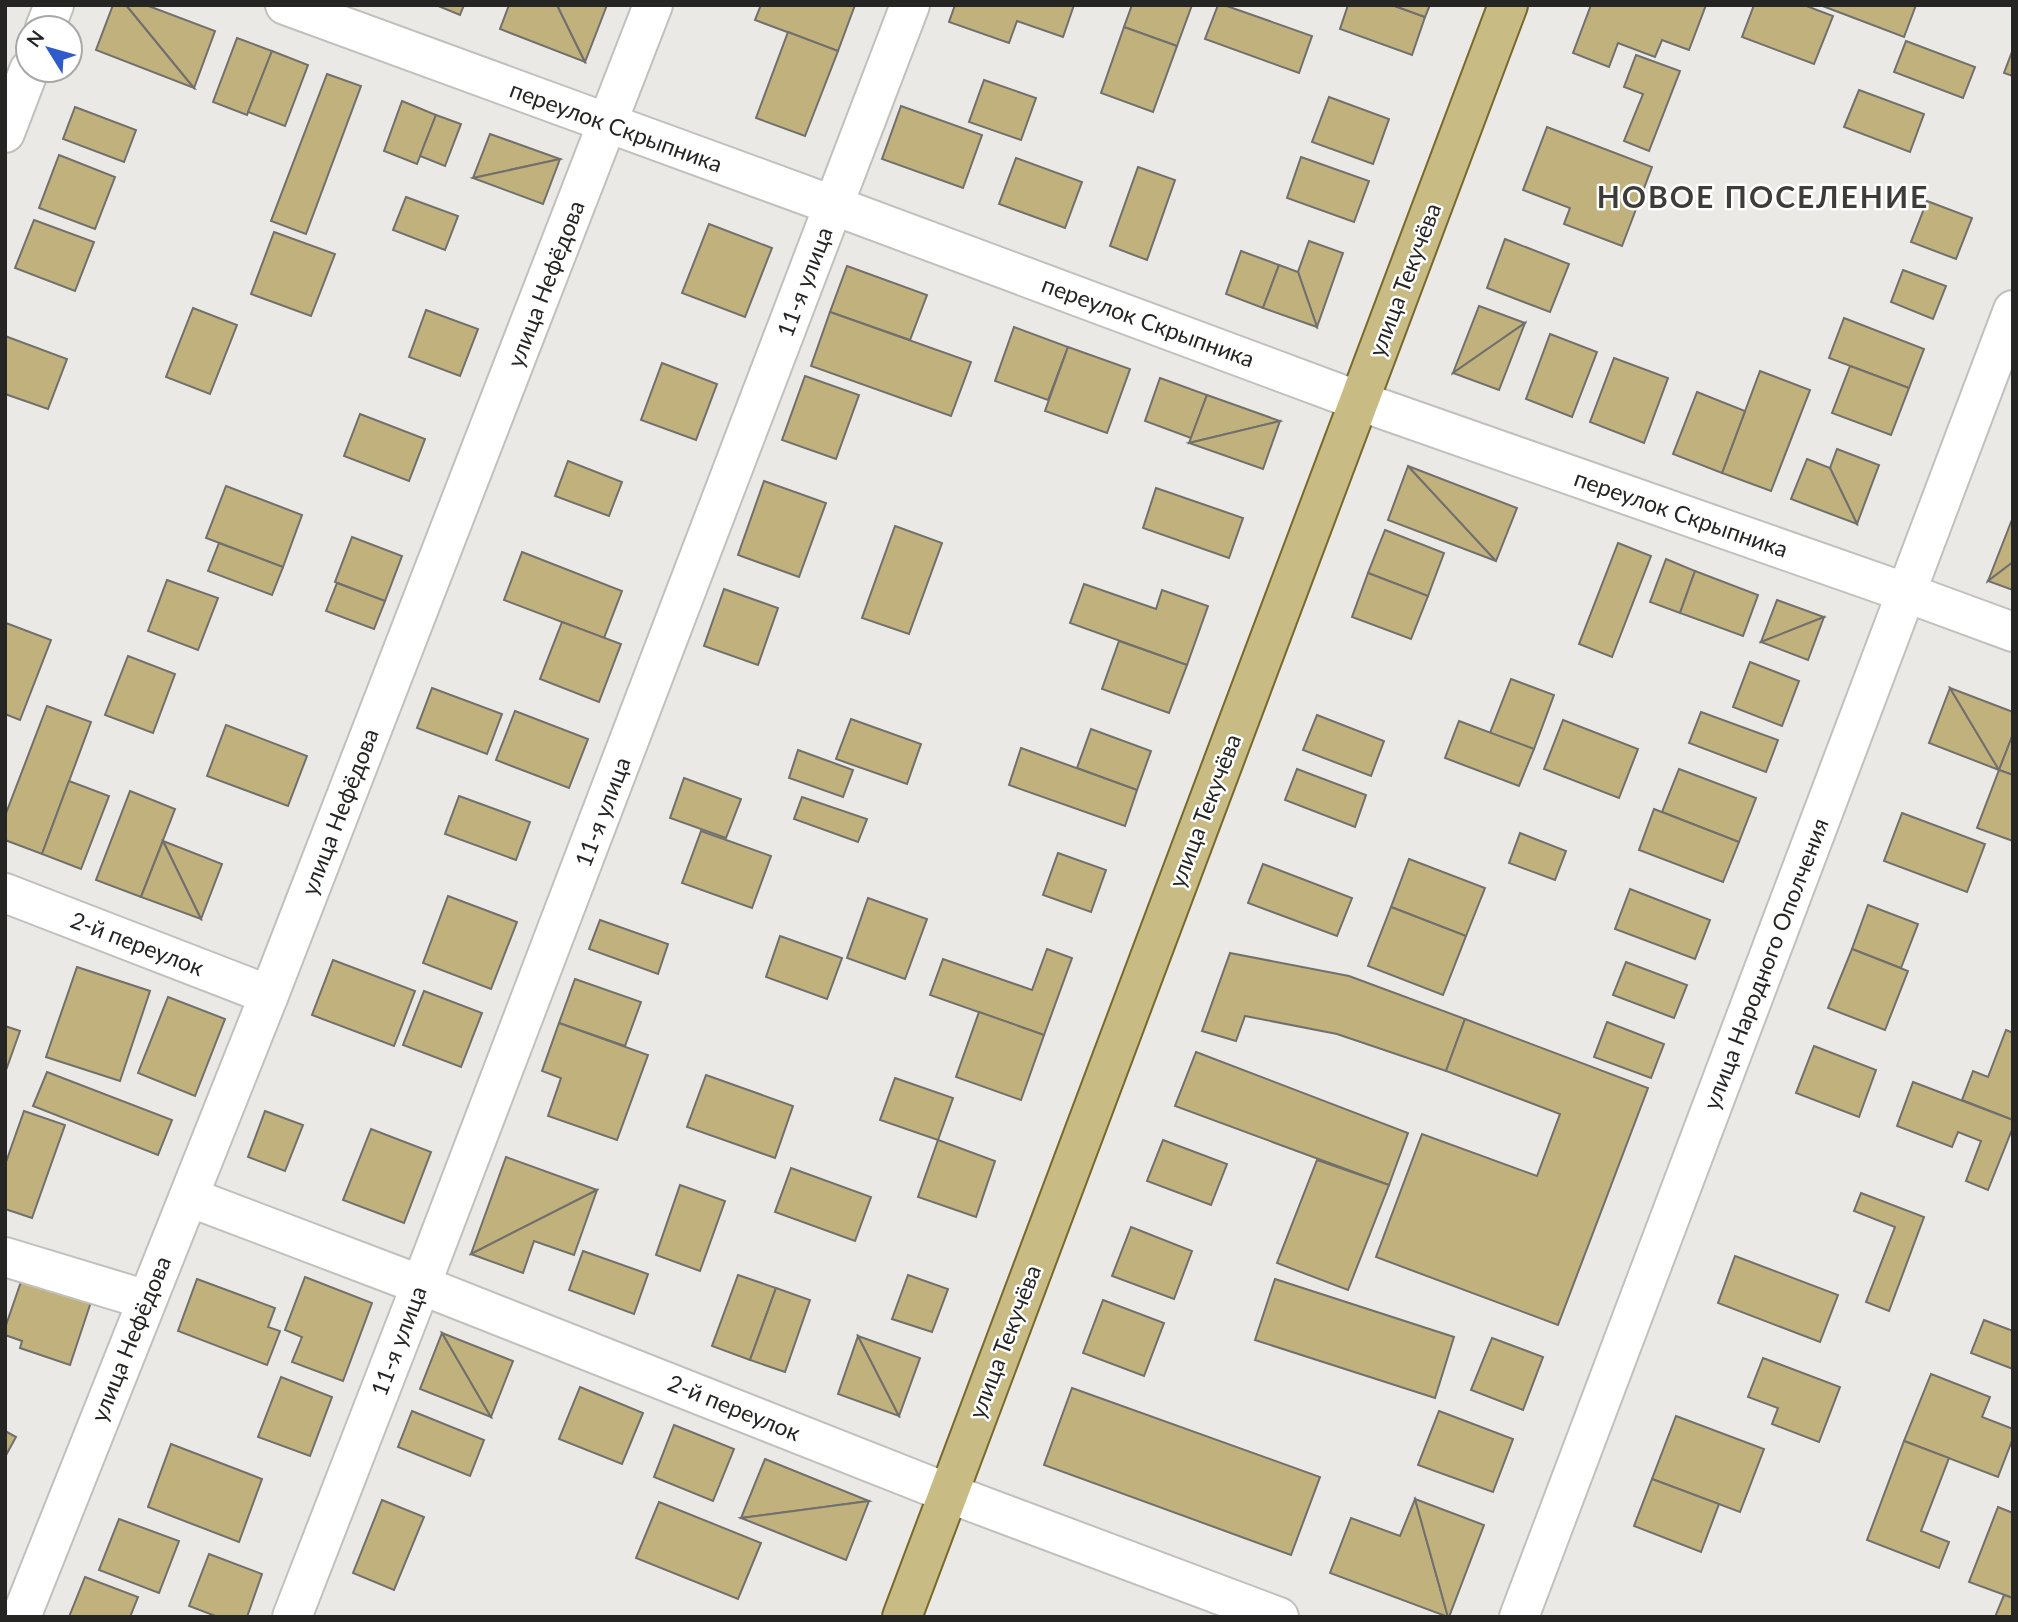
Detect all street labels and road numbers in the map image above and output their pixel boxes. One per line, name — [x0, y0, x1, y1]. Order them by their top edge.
street label: переулок Скрыпника — [506, 75, 726, 178]
street label: улица Нефёдова — [500, 196, 590, 371]
street label: улица Текучёва — [1362, 199, 1446, 360]
street label: 11-я улица — [770, 223, 838, 340]
street label: переулок Скрыпника — [1038, 270, 1258, 373]
street label: переулок Скрыпника — [1571, 463, 1792, 563]
street label: улица Нефёдова — [294, 724, 384, 899]
street label: улица Текучёва — [1162, 730, 1246, 891]
street label: 11-я улица — [568, 753, 636, 870]
street label: улица Народного Ополчения — [1696, 814, 1834, 1113]
street label: 2-й переулок — [67, 905, 208, 981]
street label: улица Нефёдова — [84, 1252, 176, 1426]
street label: улица Текучёва — [962, 1261, 1046, 1422]
street label: 11-я улица — [364, 1282, 432, 1399]
street label: 2-й переулок — [664, 1368, 805, 1446]

